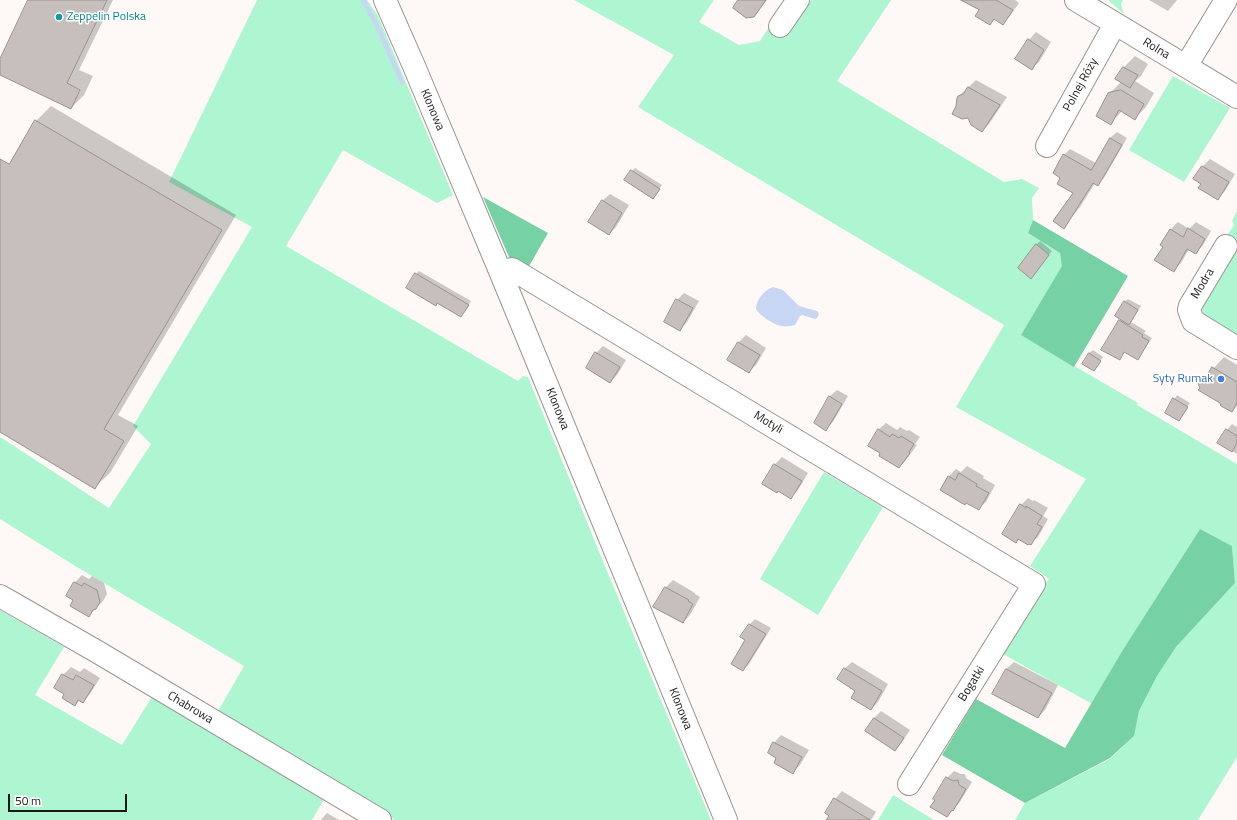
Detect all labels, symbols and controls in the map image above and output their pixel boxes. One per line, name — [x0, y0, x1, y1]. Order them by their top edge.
place label: Zeppelin Polska — [67, 10, 146, 24]
marker: Zeppelin Polska — [54, 12, 64, 22]
street label: Rolna — [1140, 35, 1172, 63]
street label: Polnej Róży — [1060, 56, 1102, 114]
street label: Klonowa — [417, 87, 447, 133]
street label: Modra — [1188, 266, 1218, 302]
place label: Syty Rumak — [1153, 372, 1213, 386]
marker: Syty Rumak — [1216, 374, 1226, 384]
street label: Klonowa — [542, 386, 572, 432]
street label: Motyli — [751, 409, 785, 437]
street label: Bogatki — [956, 664, 988, 704]
street label: Klonowa — [665, 686, 695, 732]
street label: Chabrowa — [165, 689, 215, 727]
scale bar — [10, 786, 129, 812]
text: 50 m — [15, 791, 41, 810]

